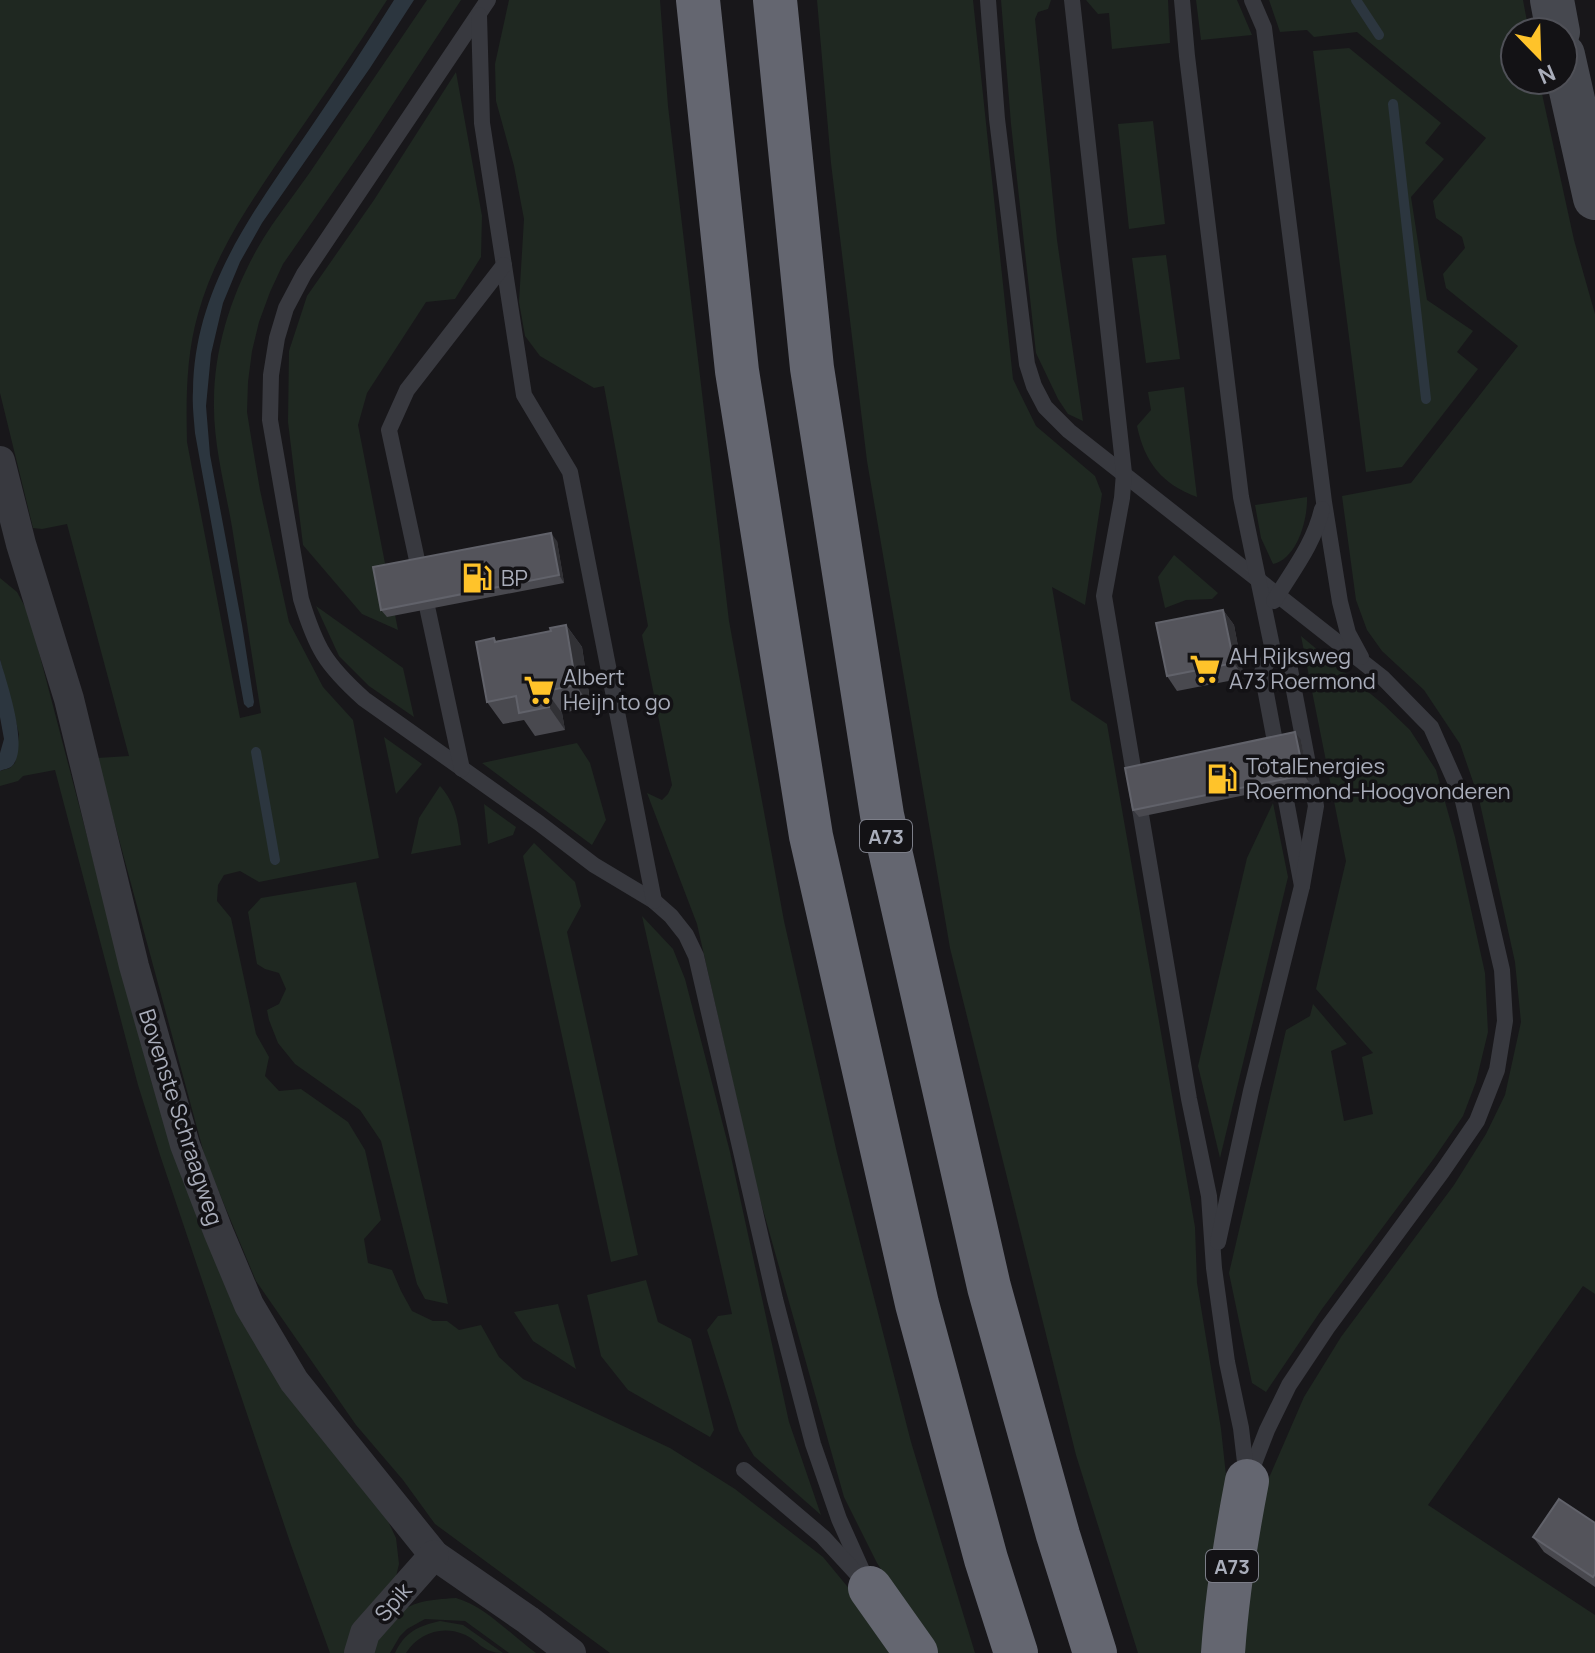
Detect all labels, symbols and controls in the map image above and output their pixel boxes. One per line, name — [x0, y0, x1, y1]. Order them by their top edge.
north arrow — [1499, 16, 1579, 96]
text: N — [1534, 58, 1560, 91]
fuel station icon: BP — [460, 561, 494, 595]
place label: BP — [501, 563, 528, 593]
place label: AH Rijksweg A73 Roermond — [1229, 641, 1376, 696]
supermarket icon: AH Rijksweg A73 Roermond — [1188, 652, 1222, 686]
place label: Albert Heijn to go — [563, 662, 671, 717]
supermarket icon: Albert Heijn to go — [522, 673, 556, 707]
place label: TotalEnergies Roermond-Hoogvonderen — [1246, 751, 1511, 806]
fuel station icon: TotalEnergies Roermond-Hoogvonderen — [1205, 762, 1239, 796]
road number: A73 — [860, 820, 912, 852]
street label: Bovenste Schraagweg — [132, 1005, 230, 1229]
road number: A73 — [1206, 1550, 1258, 1582]
street label: Spik — [368, 1575, 419, 1628]

